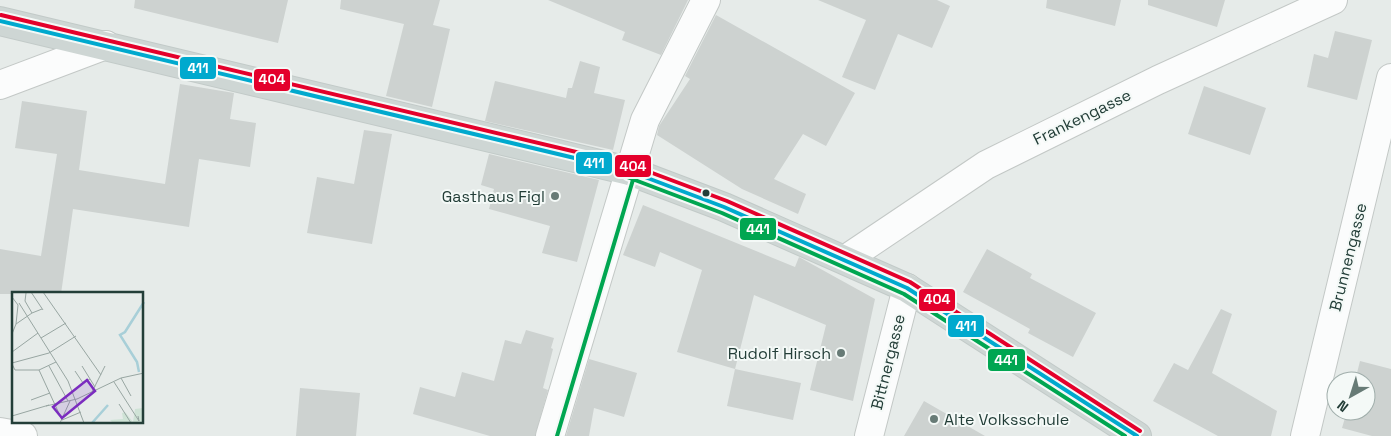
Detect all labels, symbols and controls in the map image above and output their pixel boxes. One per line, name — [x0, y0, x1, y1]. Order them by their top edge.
line badge: 411 — [179, 56, 217, 80]
text: 411 — [187, 59, 209, 77]
line badge: 404 — [253, 68, 291, 92]
text: 404 — [259, 70, 286, 88]
street label: Frankengasse — [1029, 84, 1135, 150]
line badge: 411 — [575, 151, 613, 175]
text: 411 — [583, 154, 605, 172]
line badge: 404 — [614, 154, 652, 178]
text: 404 — [620, 157, 647, 175]
place label: Gasthaus Figl — [442, 186, 545, 207]
unlabelled marker — [701, 188, 711, 198]
marker: Gasthaus Figl — [549, 190, 561, 202]
street label: Brunnengasse — [1324, 201, 1372, 313]
line badge: 441 — [739, 217, 777, 241]
text: 441 — [746, 220, 770, 238]
line badge: 404 — [918, 288, 956, 312]
text: 404 — [924, 290, 951, 308]
inset map — [12, 292, 144, 424]
street label: Bittnergasse — [866, 312, 910, 412]
line badge: 411 — [947, 314, 985, 338]
text: 411 — [955, 317, 977, 335]
place label: Rudolf Hirsch — [728, 343, 831, 364]
marker: Rudolf Hirsch — [835, 347, 847, 359]
line badge: 441 — [987, 348, 1026, 372]
text: 441 — [994, 351, 1018, 369]
north arrow — [1326, 371, 1376, 421]
text: N — [1334, 396, 1352, 416]
place label: Alte Volksschule — [944, 409, 1069, 430]
marker: Alte Volksschule — [928, 413, 940, 425]

